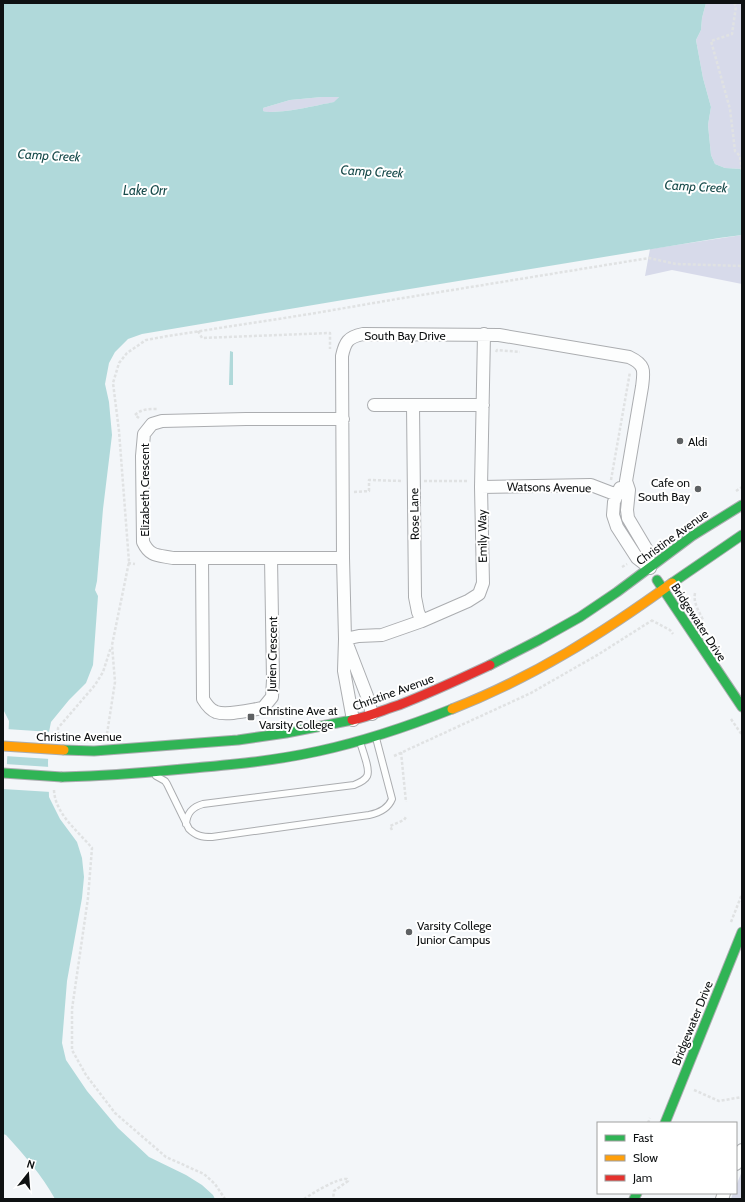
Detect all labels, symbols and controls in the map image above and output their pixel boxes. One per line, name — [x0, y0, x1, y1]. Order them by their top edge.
water label: Camp Creek — [17, 145, 81, 165]
water label: Camp Creek — [340, 161, 404, 181]
water label: Camp Creek — [664, 176, 728, 196]
water label: Lake Orr — [123, 182, 168, 198]
street label: South Bay Drive — [364, 328, 446, 343]
place label: Aldi — [688, 434, 707, 449]
marker: Aldi — [675, 436, 685, 446]
street label: Elizabeth Crescent — [137, 443, 152, 537]
place label: Cafe on South Bay — [638, 475, 690, 504]
street label: Watsons Avenue — [507, 479, 591, 495]
marker: Cafe on South Bay — [693, 484, 703, 494]
street label: Rose Lane — [406, 488, 422, 540]
street label: Christine Avenue — [633, 506, 711, 568]
street label: Emily Way — [474, 509, 490, 563]
street label: Bridgewater Drive — [668, 580, 730, 664]
street label: Jurien Crescent — [264, 616, 280, 693]
street label: Christine Avenue — [350, 670, 436, 714]
place label: Christine Ave at Varsity College — [259, 703, 338, 732]
marker: Christine Ave at Varsity College — [246, 712, 256, 722]
street label: Christine Avenue — [36, 729, 122, 744]
place label: Varsity College Junior Campus — [416, 918, 491, 947]
marker: Varsity College Junior Campus — [404, 927, 414, 937]
street label: Bridgewater Drive — [668, 978, 716, 1068]
legend — [597, 1122, 737, 1194]
text: Fast — [633, 1130, 653, 1145]
text: Slow — [633, 1150, 658, 1165]
north arrow — [8, 1154, 48, 1194]
text: N — [25, 1157, 37, 1172]
text: Jam — [632, 1170, 652, 1185]

